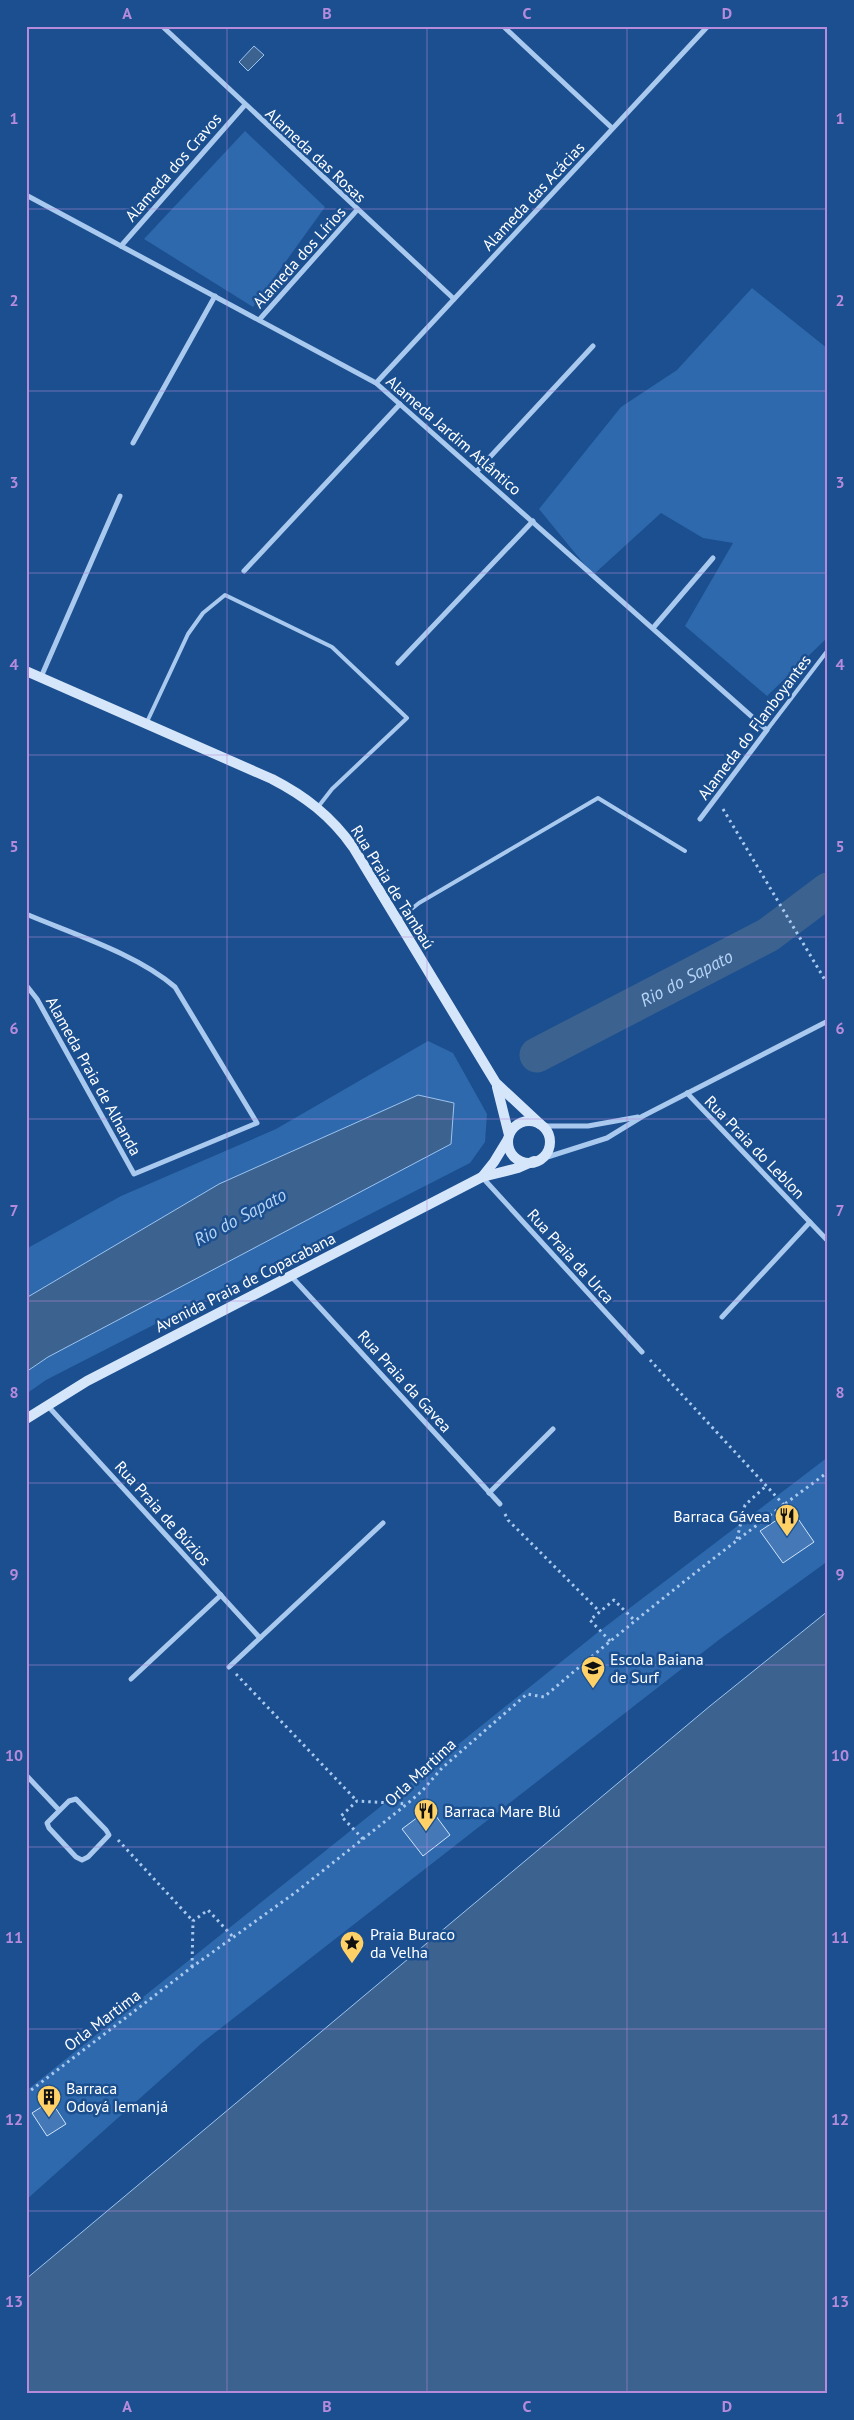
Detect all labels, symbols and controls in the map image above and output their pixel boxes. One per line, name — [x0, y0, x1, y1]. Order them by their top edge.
text: A — [122, 3, 132, 23]
text: B — [322, 3, 332, 23]
text: C — [523, 3, 532, 23]
text: D — [722, 3, 732, 23]
street label: Alameda das Rosas — [262, 103, 371, 207]
text: 1 — [9, 108, 19, 128]
street label: Alameda dos Cravos — [120, 108, 226, 225]
text: 1 — [835, 108, 845, 128]
street label: Alameda das Acácias — [477, 137, 589, 255]
street label: Alameda dos Lírios — [248, 202, 350, 312]
text: 2 — [9, 290, 19, 310]
text: 2 — [835, 290, 845, 310]
street label: Alameda Jardim Atlântico — [382, 371, 526, 499]
text: 3 — [9, 472, 19, 492]
text: 3 — [835, 472, 845, 492]
street label: Alameda do Flanboyantes — [693, 650, 815, 803]
text: 4 — [9, 654, 19, 674]
text: 4 — [835, 654, 845, 674]
street label: Rua Praia de Tambaú — [347, 821, 439, 953]
text: 5 — [9, 836, 19, 856]
text: 5 — [835, 836, 845, 856]
water label: Rio do Sapato — [636, 944, 737, 1011]
street label: Alameda Praia de Alhanda — [42, 993, 146, 1159]
text: 6 — [9, 1018, 19, 1038]
text: 6 — [835, 1018, 845, 1038]
street label: Rua Praia do Leblon — [701, 1091, 809, 1203]
water label: Rio do Sapato — [190, 1183, 290, 1251]
text: 7 — [9, 1200, 19, 1220]
text: 7 — [835, 1200, 845, 1220]
street label: Rua Praia da Urca — [523, 1205, 619, 1307]
street label: Avenida Praia de Copacabana — [151, 1228, 339, 1336]
street label: Rua Praia da Gavea — [354, 1326, 456, 1436]
text: 8 — [9, 1382, 19, 1402]
text: 8 — [835, 1382, 845, 1402]
street label: Rua Praia de Búzios — [111, 1456, 215, 1570]
restaurant icon: Barraca Gávea — [774, 1503, 800, 1537]
place label: Barraca Gávea — [673, 1506, 770, 1526]
text: 9 — [9, 1564, 19, 1584]
text: 9 — [835, 1564, 845, 1584]
place label: Escola Baiana de Surf — [610, 1649, 704, 1687]
school or university icon: Escola Baiana de Surf — [580, 1655, 606, 1689]
street label: Orla Martima — [380, 1734, 460, 1810]
text: 10 — [5, 1745, 23, 1765]
text: 10 — [831, 1745, 849, 1765]
restaurant icon: Barraca Mare Blú — [413, 1798, 439, 1832]
place label: Barraca Mare Blú — [444, 1801, 561, 1821]
place label: Praia Buraco da Velha — [370, 1924, 455, 1962]
text: 11 — [5, 1927, 23, 1947]
text: 11 — [831, 1927, 849, 1947]
place icon: Praia Buraco da Velha — [339, 1930, 365, 1964]
street label: Orla Martima — [60, 1985, 144, 2055]
place label: Barraca Odoyá Iemanjá — [66, 2078, 168, 2116]
building icon: Barraca Odoyá Iemanjá — [36, 2084, 62, 2118]
text: 12 — [5, 2109, 23, 2129]
text: 12 — [831, 2109, 849, 2129]
text: 13 — [5, 2291, 23, 2311]
text: 13 — [831, 2291, 849, 2311]
text: A — [122, 2396, 132, 2416]
text: B — [322, 2396, 332, 2416]
text: C — [523, 2396, 532, 2416]
text: D — [722, 2396, 732, 2416]

